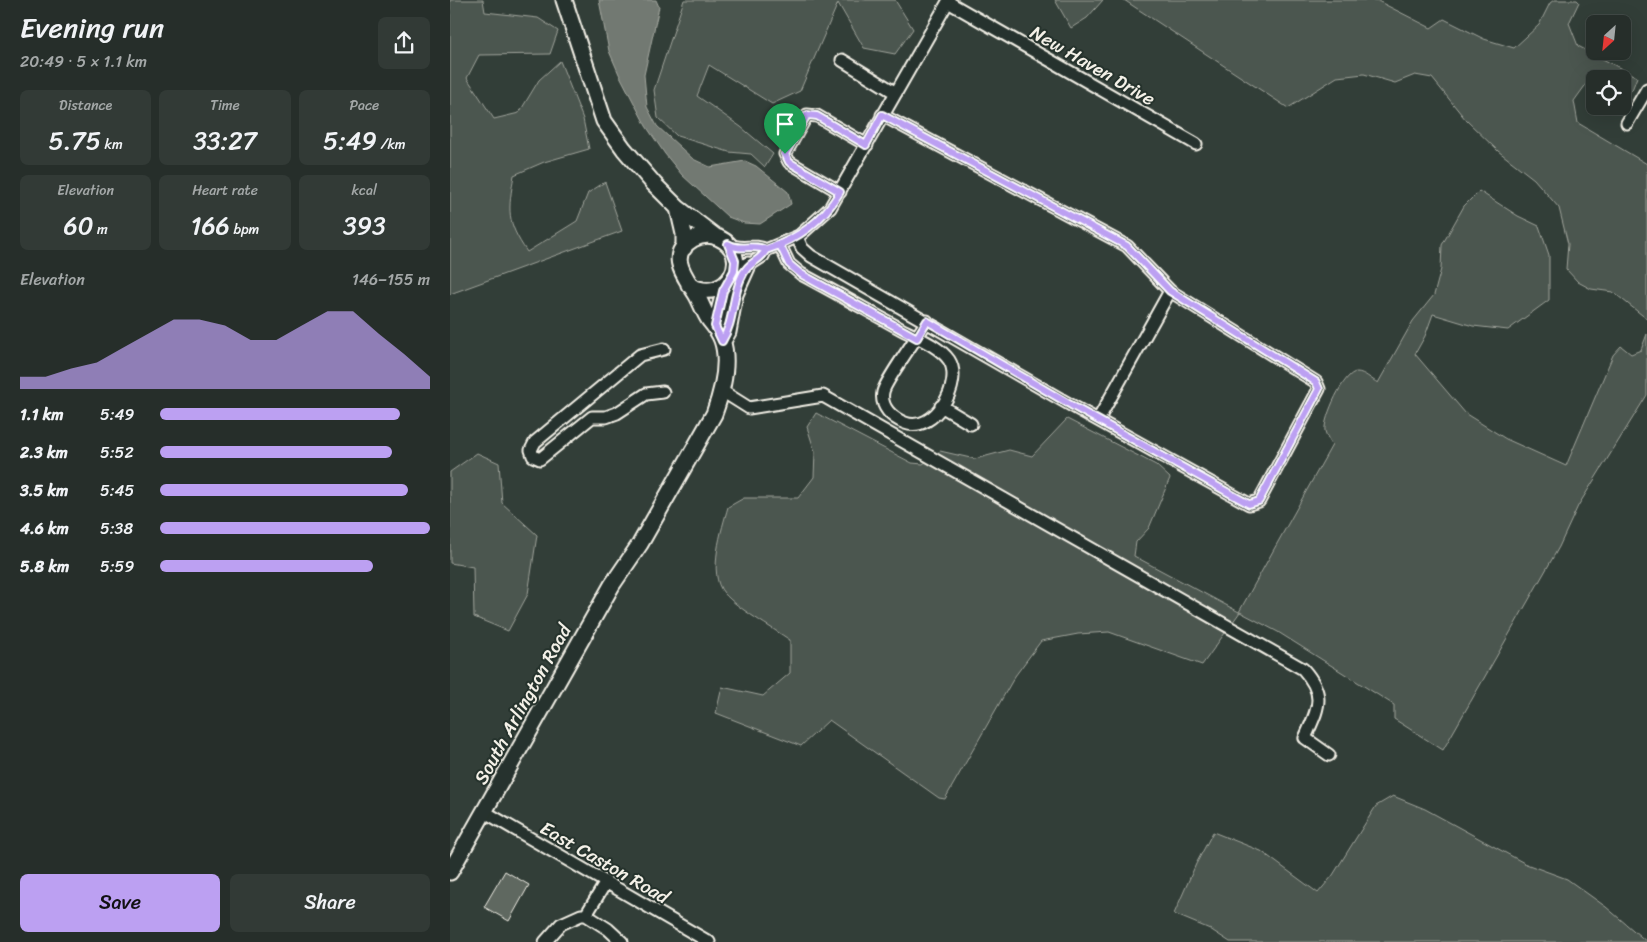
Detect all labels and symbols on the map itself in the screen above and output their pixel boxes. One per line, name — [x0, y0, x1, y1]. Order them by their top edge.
north arrow — [1586, 15, 1631, 60]
street label: New Haven Drive — [1024, 16, 1162, 115]
pin — [764, 103, 806, 154]
street label: South Arlington Road — [465, 616, 581, 791]
street label: East Caston Road — [534, 812, 677, 914]

